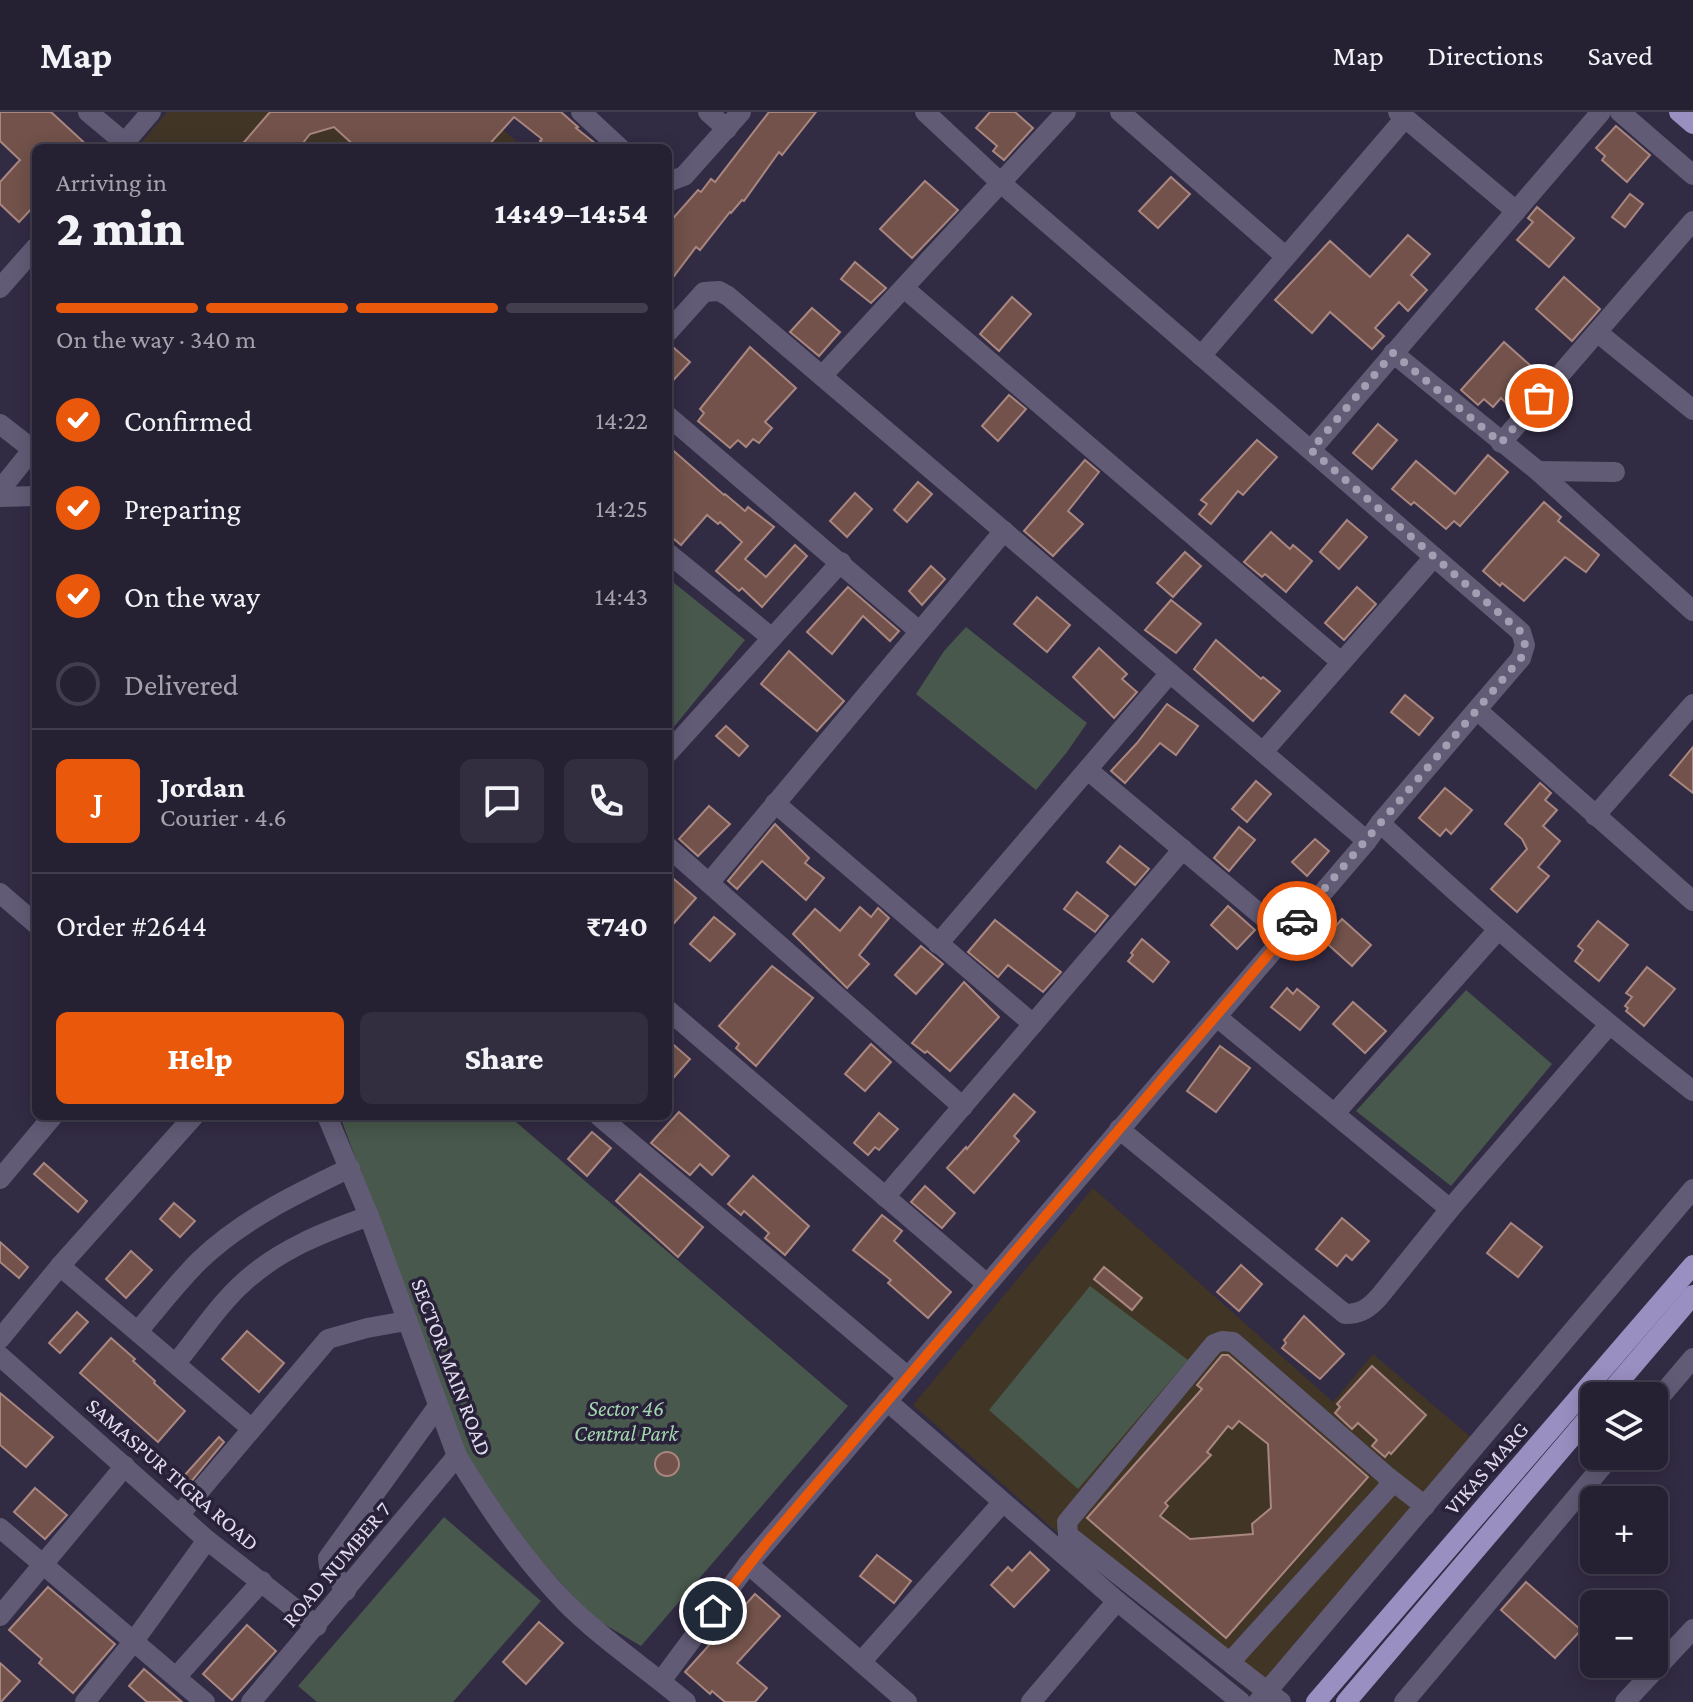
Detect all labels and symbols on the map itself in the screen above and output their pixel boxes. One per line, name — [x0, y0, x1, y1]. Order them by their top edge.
pin — [1505, 364, 1573, 432]
courier — [1257, 881, 1337, 961]
street label: SECTOR MAIN ROAD — [406, 1275, 497, 1459]
street label: SAMASPUR TIGRA ROAD — [82, 1393, 264, 1556]
park label: Sector 46 Central Park — [574, 1396, 679, 1446]
street label: VIKAS MARG — [1439, 1417, 1534, 1520]
street label: ROAD NUMBER 7 — [277, 1497, 396, 1632]
pin — [679, 1577, 747, 1645]

